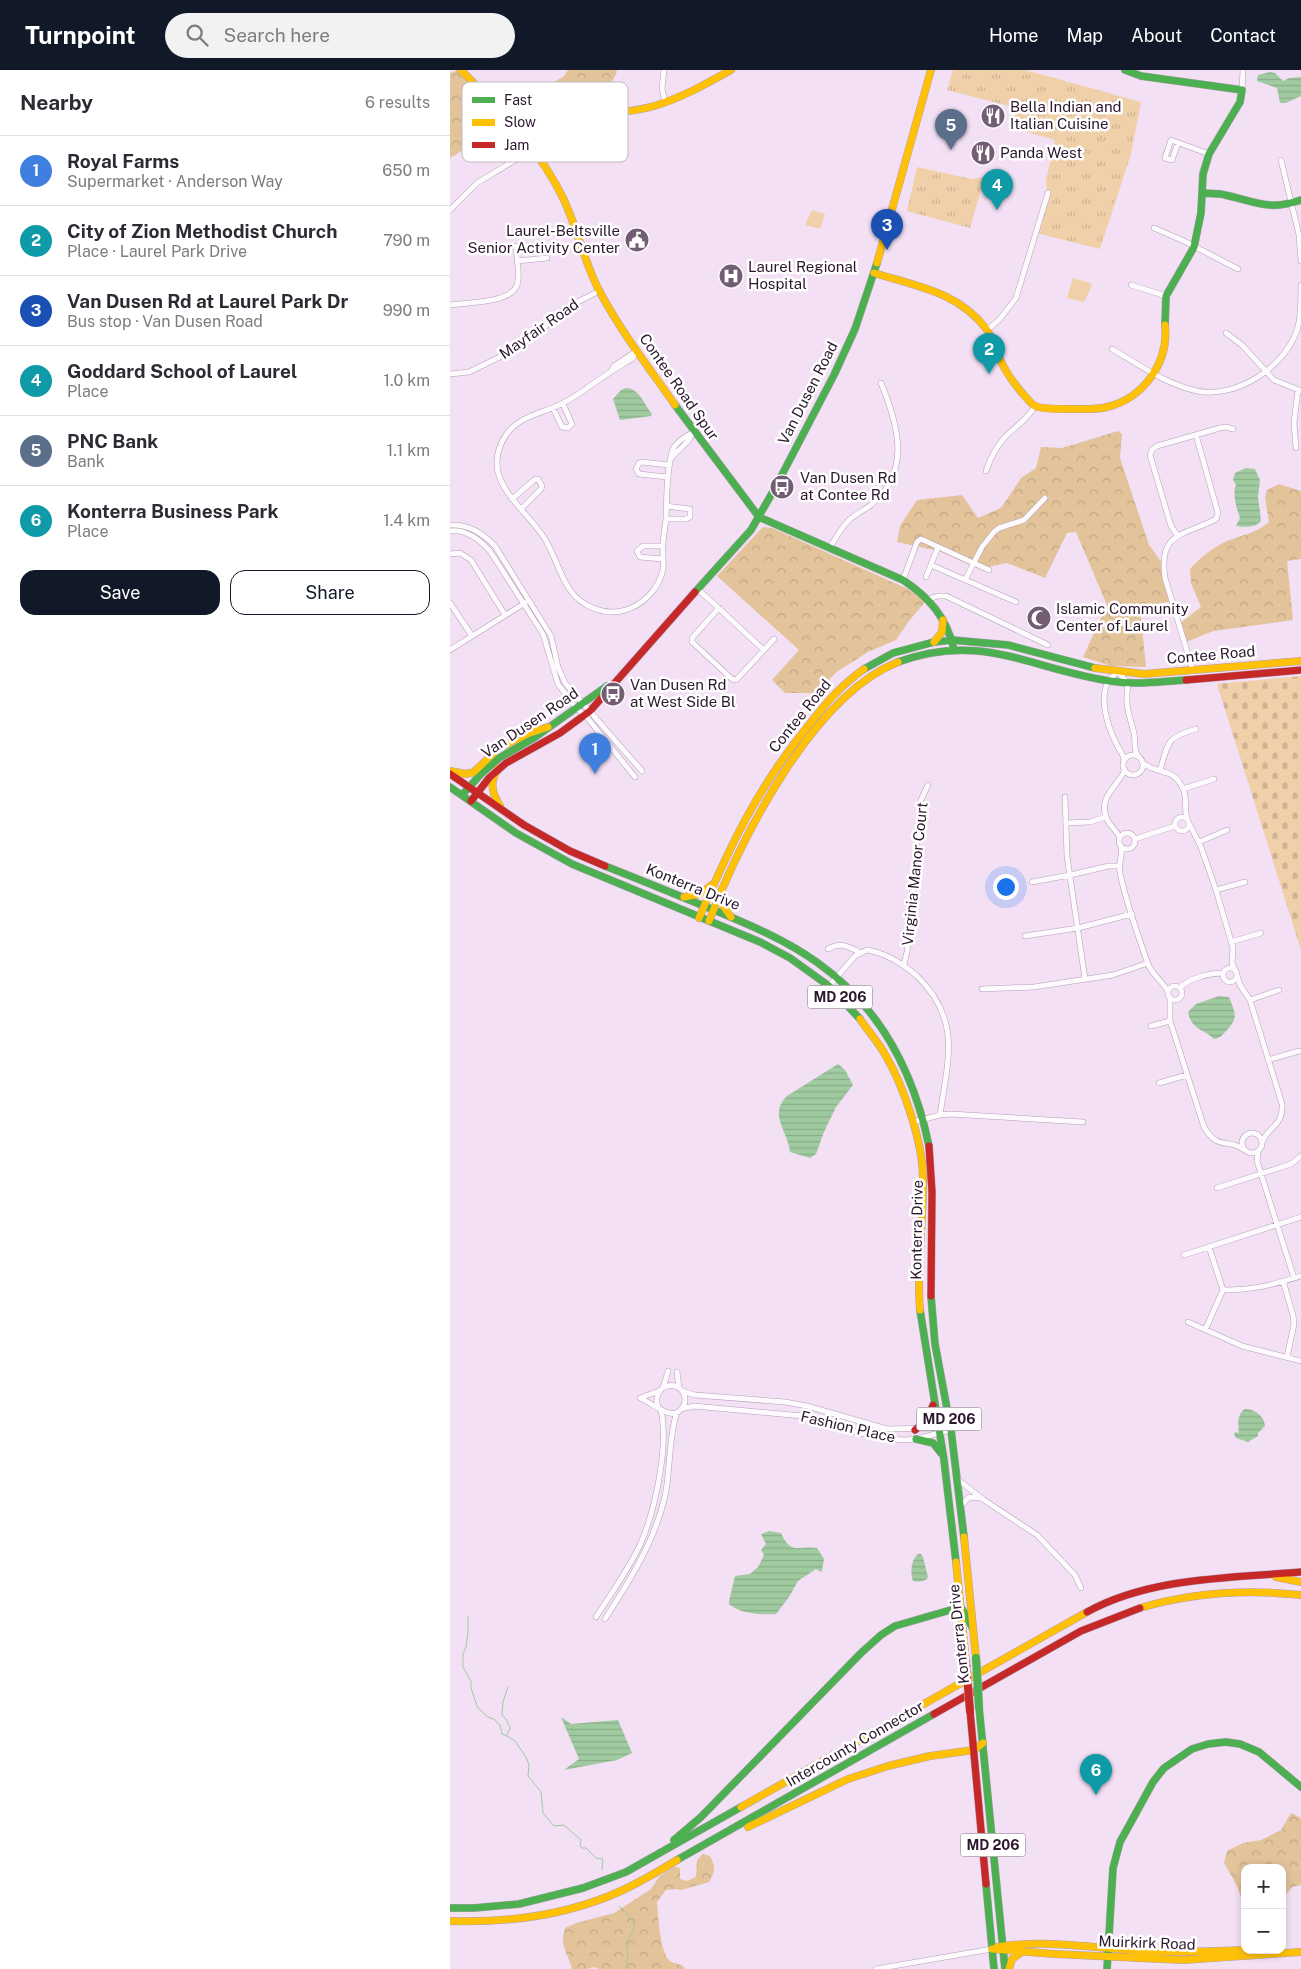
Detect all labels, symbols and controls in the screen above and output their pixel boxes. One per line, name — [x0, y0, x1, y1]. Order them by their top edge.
search box — [165, 13, 515, 58]
text: Turnpoint — [25, 21, 135, 49]
icon: search — [183, 21, 211, 49]
text: Search here — [223, 24, 330, 46]
text: Home — [989, 25, 1039, 46]
text: Map — [1067, 25, 1103, 46]
text: About — [1131, 25, 1182, 46]
text: Contact — [1210, 25, 1276, 46]
legend — [462, 82, 628, 162]
text: Nearby — [20, 90, 93, 115]
text: Fast — [504, 92, 532, 108]
text: 6 results — [365, 93, 430, 112]
place label: Bella Indian and Italian Cuisine — [1010, 98, 1122, 132]
restaurant icon: Bella Indian and Italian Cuisine — [980, 103, 1006, 129]
pin: 5 — [935, 109, 967, 150]
text: Slow — [504, 114, 536, 130]
text: Jam — [504, 137, 529, 153]
restaurant icon: Panda West — [970, 140, 996, 166]
place label: Panda West — [1000, 144, 1082, 161]
text: Royal Farms — [67, 150, 179, 172]
text: 1 — [33, 161, 39, 180]
text: 650 m — [382, 161, 430, 180]
pin: 4 — [981, 169, 1013, 210]
text: Supermarket · Anderson Way — [67, 172, 283, 191]
pin: 3 — [871, 209, 903, 250]
text: City of Zion Methodist Church — [67, 220, 337, 242]
place label: Laurel-Beltsville Senior Activity Center — [467, 222, 620, 256]
public building icon: Laurel-Beltsville Senior Activity Center — [624, 227, 650, 253]
text: 2 — [31, 231, 41, 250]
text: 790 m — [383, 231, 430, 250]
text: Place · Laurel Park Drive — [67, 242, 247, 261]
place label: Laurel Regional Hospital — [748, 258, 857, 292]
hospital icon: Laurel Regional Hospital — [718, 263, 744, 289]
text: Van Dusen Rd at Laurel Park Dr — [67, 290, 348, 312]
street label: Mayfair Road — [496, 295, 582, 362]
text: 3 — [31, 301, 41, 320]
text: 990 m — [383, 301, 430, 320]
text: Bus stop · Van Dusen Road — [67, 312, 263, 331]
street label: Contee Road Spur — [636, 330, 723, 443]
pin: 2 — [973, 333, 1005, 374]
street label: Van Dusen Road — [774, 339, 841, 447]
text: Goddard School of Laurel — [67, 360, 297, 382]
text: 4 — [31, 371, 41, 390]
text: 1.0 km — [383, 371, 430, 390]
text: Place — [67, 382, 109, 401]
text: PNC Bank — [67, 430, 158, 452]
text: 5 — [31, 441, 41, 460]
text: 1.1 km — [387, 441, 430, 460]
text: Bank — [67, 452, 105, 471]
place label: Van Dusen Rd at Contee Rd — [800, 469, 896, 503]
bus stop icon: Van Dusen Rd at Contee Rd — [769, 474, 795, 500]
text: Konterra Business Park — [67, 500, 278, 522]
text: 6 — [31, 511, 41, 530]
text: 1.4 km — [383, 511, 430, 530]
text: Place — [67, 522, 109, 541]
button: Save — [20, 570, 220, 615]
button: Share — [230, 570, 430, 615]
place label: Islamic Community Center of Laurel — [1056, 600, 1189, 634]
mosque icon: Islamic Community Center of Laurel — [1026, 605, 1052, 631]
street label: Contee Road — [1166, 642, 1256, 667]
place label: Van Dusen Rd at West Side Bl — [630, 676, 735, 710]
street label: Contee Road — [765, 676, 834, 756]
bus stop icon: Van Dusen Rd at West Side Bl — [600, 681, 626, 707]
street label: Van Dusen Road — [478, 684, 581, 761]
pin: 1 — [579, 733, 611, 774]
street label: Virginia Manor Court — [899, 801, 931, 947]
street label: Konterra Drive — [644, 860, 743, 913]
your location — [993, 874, 1019, 900]
road number: MD 206 — [808, 986, 872, 1009]
street label: Konterra Drive — [907, 1180, 926, 1280]
street label: Fashion Place — [799, 1407, 897, 1446]
road number: MD 206 — [916, 1408, 982, 1430]
street label: Konterra Drive — [945, 1583, 972, 1685]
street label: Intercounty Connector — [783, 1697, 927, 1790]
pin: 6 — [1080, 1754, 1112, 1795]
road number: MD 206 — [960, 1834, 1026, 1856]
map controls — [1241, 1864, 1286, 1954]
button: + — [1241, 1864, 1286, 1909]
button: − — [1241, 1909, 1286, 1954]
street label: Muirkirk Road — [1098, 1932, 1196, 1953]

